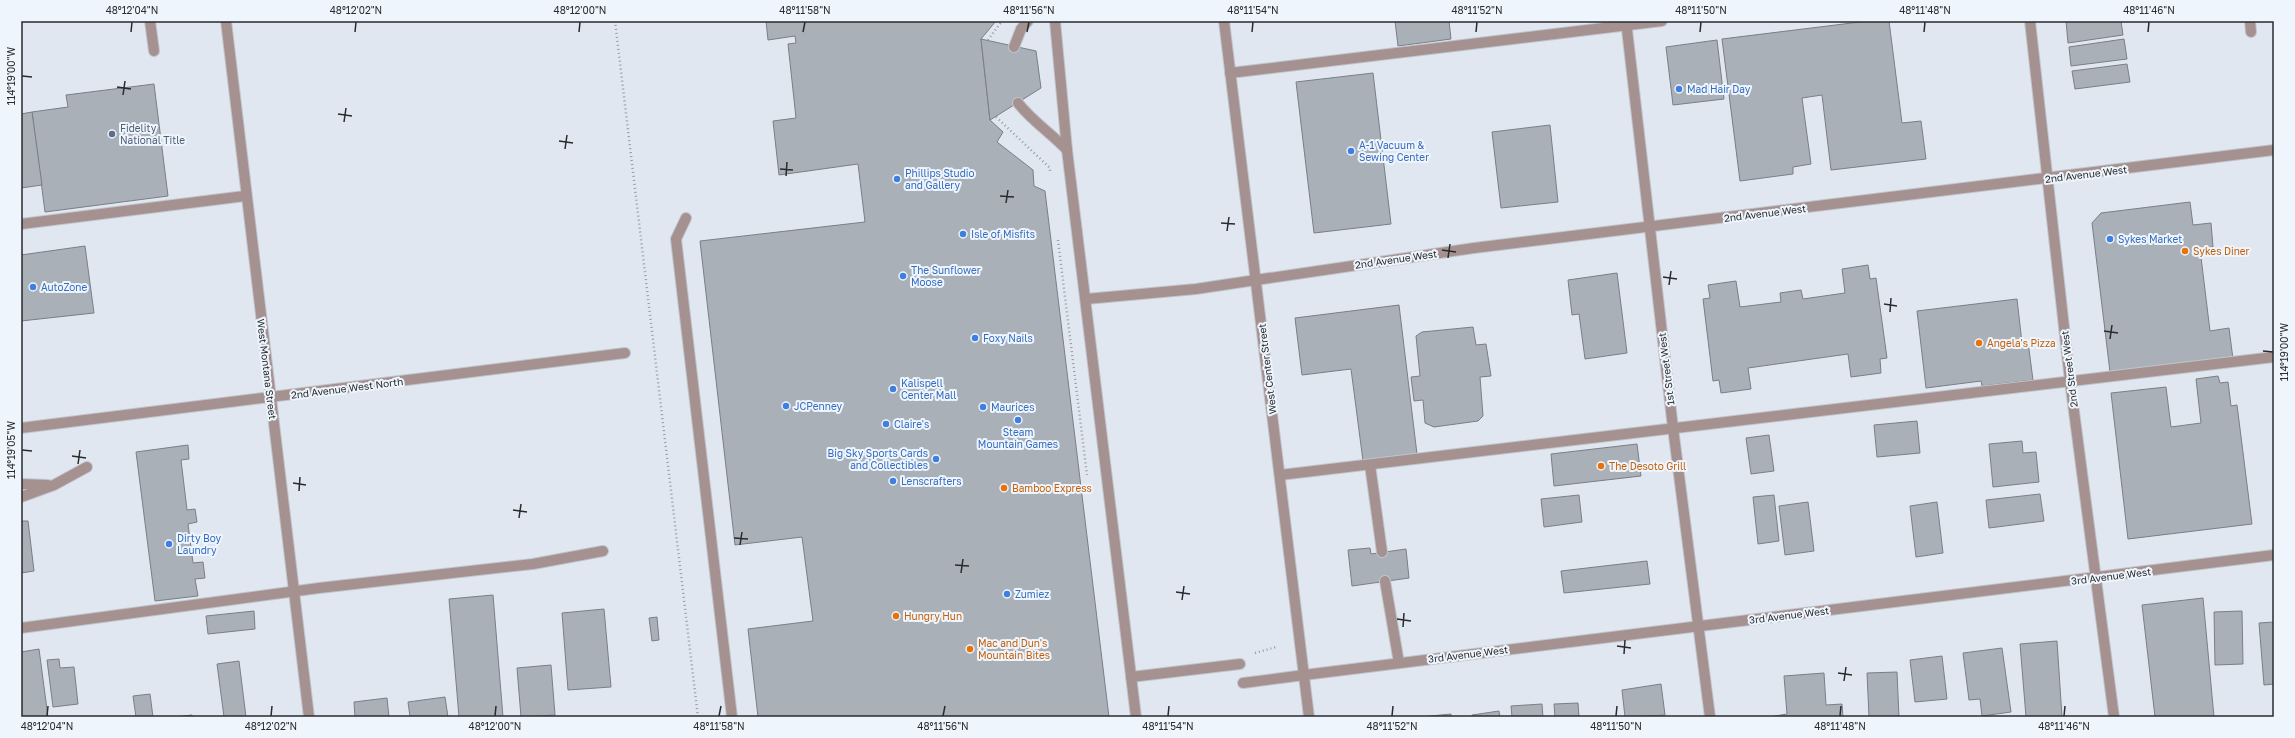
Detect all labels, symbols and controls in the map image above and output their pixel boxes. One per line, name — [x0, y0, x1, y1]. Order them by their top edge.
text: 48°12'04"N — [106, 4, 158, 16]
text: 48°12'02"N — [330, 4, 382, 16]
text: 48°12'00"N — [554, 4, 606, 16]
text: 48°11'58"N — [779, 4, 831, 16]
text: 48°11'56"N — [1003, 4, 1055, 16]
text: 48°11'54"N — [1227, 4, 1279, 16]
text: 48°11'52"N — [1451, 4, 1503, 16]
text: 48°11'50"N — [1675, 4, 1727, 16]
text: 48°11'48"N — [1899, 4, 1951, 16]
text: 48°11'46"N — [2123, 4, 2175, 16]
text: 114°19'00"W — [5, 46, 17, 105]
place label: Mad Hair Day — [1687, 83, 1751, 95]
marker: Mad Hair Day — [1674, 84, 1684, 94]
place label: Fidelity National Title — [120, 122, 185, 146]
marker: Fidelity National Title — [107, 129, 117, 139]
place label: A-1 Vacuum & Sewing Center — [1359, 139, 1429, 163]
marker: A-1 Vacuum & Sewing Center — [1346, 146, 1356, 156]
street label: 2nd Avenue West — [2044, 163, 2128, 185]
place label: Phillips Studio and Gallery — [905, 167, 975, 191]
marker: Phillips Studio and Gallery — [892, 174, 902, 184]
street label: 2nd Avenue West — [1723, 202, 1807, 224]
place label: Isle of Misfits — [971, 228, 1035, 240]
marker: Isle of Misfits — [958, 229, 968, 239]
place label: Sykes Market — [2118, 233, 2182, 245]
marker: Sykes Market — [2105, 234, 2115, 244]
place label: Sykes Diner — [2193, 245, 2250, 257]
marker: Sykes Diner — [2180, 246, 2190, 256]
street label: 2nd Avenue West — [1354, 247, 1438, 271]
place label: The Sunflower Moose — [911, 264, 981, 288]
marker: The Sunflower Moose — [898, 271, 908, 281]
place label: AutoZone — [41, 281, 87, 293]
marker: AutoZone — [28, 282, 38, 292]
street label: West Montana Street — [255, 318, 279, 420]
text: 114°19'00"W — [2278, 322, 2290, 381]
street label: West Center Street — [1255, 323, 1279, 415]
street label: 2nd Street West — [2058, 330, 2080, 408]
place label: Foxy Nails — [983, 332, 1033, 344]
street label: 1st Street West — [1656, 332, 1676, 406]
marker: Foxy Nails — [970, 333, 980, 343]
place label: Angela's Pizza — [1987, 337, 2056, 349]
marker: Angela's Pizza — [1974, 338, 1984, 348]
street label: 2nd Avenue West North — [290, 375, 404, 401]
place label: Kalispell Center Mall — [901, 377, 957, 401]
marker: Kalispell Center Mall — [888, 384, 898, 394]
place label: JCPenney — [794, 400, 842, 412]
marker: JCPenney — [781, 401, 791, 411]
place label: Maurices — [991, 401, 1034, 413]
marker: Maurices — [978, 402, 988, 412]
marker: Steam Mountain Games — [1013, 415, 1023, 425]
place label: Claire's — [894, 418, 929, 430]
marker: Claire's — [881, 419, 891, 429]
text: 114°19'05"W — [5, 421, 17, 479]
place label: Steam Mountain Games — [978, 426, 1058, 450]
place label: Big Sky Sports Cards and Collectibles — [828, 447, 928, 471]
marker: Big Sky Sports Cards and Collectibles — [931, 454, 941, 464]
place label: The Desoto Grill — [1609, 460, 1686, 472]
marker: The Desoto Grill — [1596, 461, 1606, 471]
place label: Lenscrafters — [901, 475, 962, 487]
marker: Lenscrafters — [888, 476, 898, 486]
place label: Bamboo Express — [1012, 482, 1092, 494]
marker: Bamboo Express — [999, 483, 1009, 493]
place label: Dirty Boy Laundry — [177, 532, 222, 556]
marker: Dirty Boy Laundry — [164, 539, 174, 549]
street label: 3rd Avenue West — [2070, 565, 2152, 587]
place label: Zumiez — [1015, 588, 1049, 600]
marker: Zumiez — [1002, 589, 1012, 599]
street label: 3rd Avenue West — [1748, 604, 1830, 626]
place label: Hungry Hun — [904, 610, 962, 622]
marker: Hungry Hun — [891, 611, 901, 621]
place label: Mac and Dun's Mountain Bites — [978, 637, 1050, 661]
street label: 3rd Avenue West — [1427, 643, 1509, 665]
marker: Mac and Dun's Mountain Bites — [965, 644, 975, 654]
text: 48°12'04"N — [21, 720, 73, 732]
text: 48°12'02"N — [245, 720, 297, 732]
text: 48°12'00"N — [469, 720, 521, 732]
text: 48°11'58"N — [693, 720, 745, 732]
text: 48°11'56"N — [917, 720, 969, 732]
text: 48°11'54"N — [1142, 720, 1194, 732]
text: 48°11'52"N — [1366, 720, 1418, 732]
text: 48°11'50"N — [1590, 720, 1642, 732]
text: 48°11'48"N — [1814, 720, 1866, 732]
text: 48°11'46"N — [2038, 720, 2090, 732]

